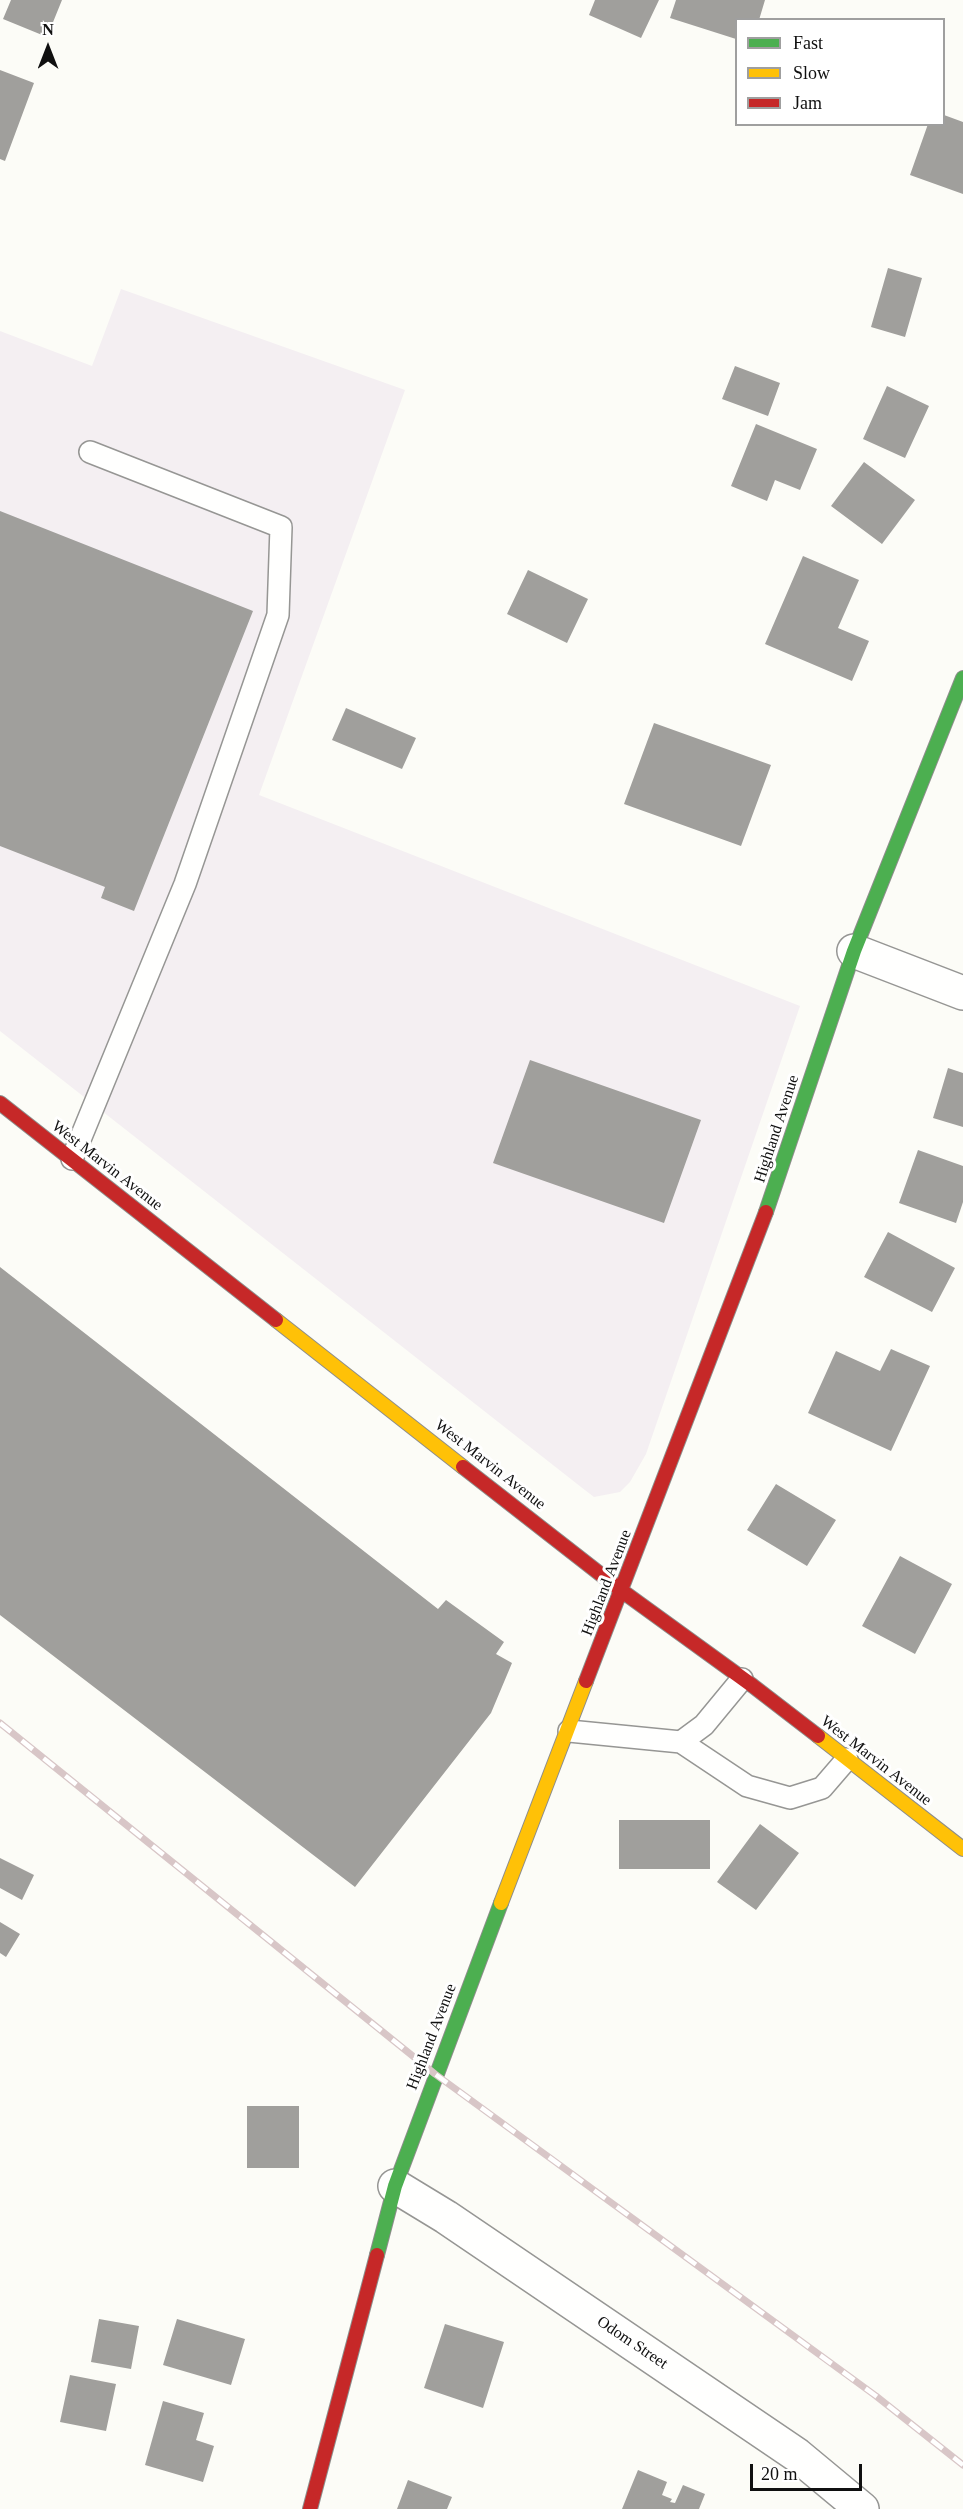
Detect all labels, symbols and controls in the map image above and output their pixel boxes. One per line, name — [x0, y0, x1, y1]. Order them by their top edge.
north arrow — [18, 18, 78, 78]
legend — [735, 18, 945, 126]
text: N — [42, 21, 54, 38]
text: Fast — [793, 33, 823, 53]
text: Slow — [793, 63, 830, 83]
text: Jam — [793, 93, 822, 113]
street label: Highland Avenue — [751, 1073, 803, 1185]
street label: West Marvin Avenue — [48, 1117, 166, 1215]
street label: West Marvin Avenue — [431, 1416, 549, 1514]
street label: Highland Avenue — [578, 1527, 636, 1639]
street label: West Marvin Avenue — [817, 1712, 935, 1810]
street label: Highland Avenue — [403, 1981, 461, 2093]
street label: Odom Street — [593, 2312, 671, 2374]
scale bar — [753, 2452, 866, 2490]
text: 20 m — [761, 2464, 798, 2484]

